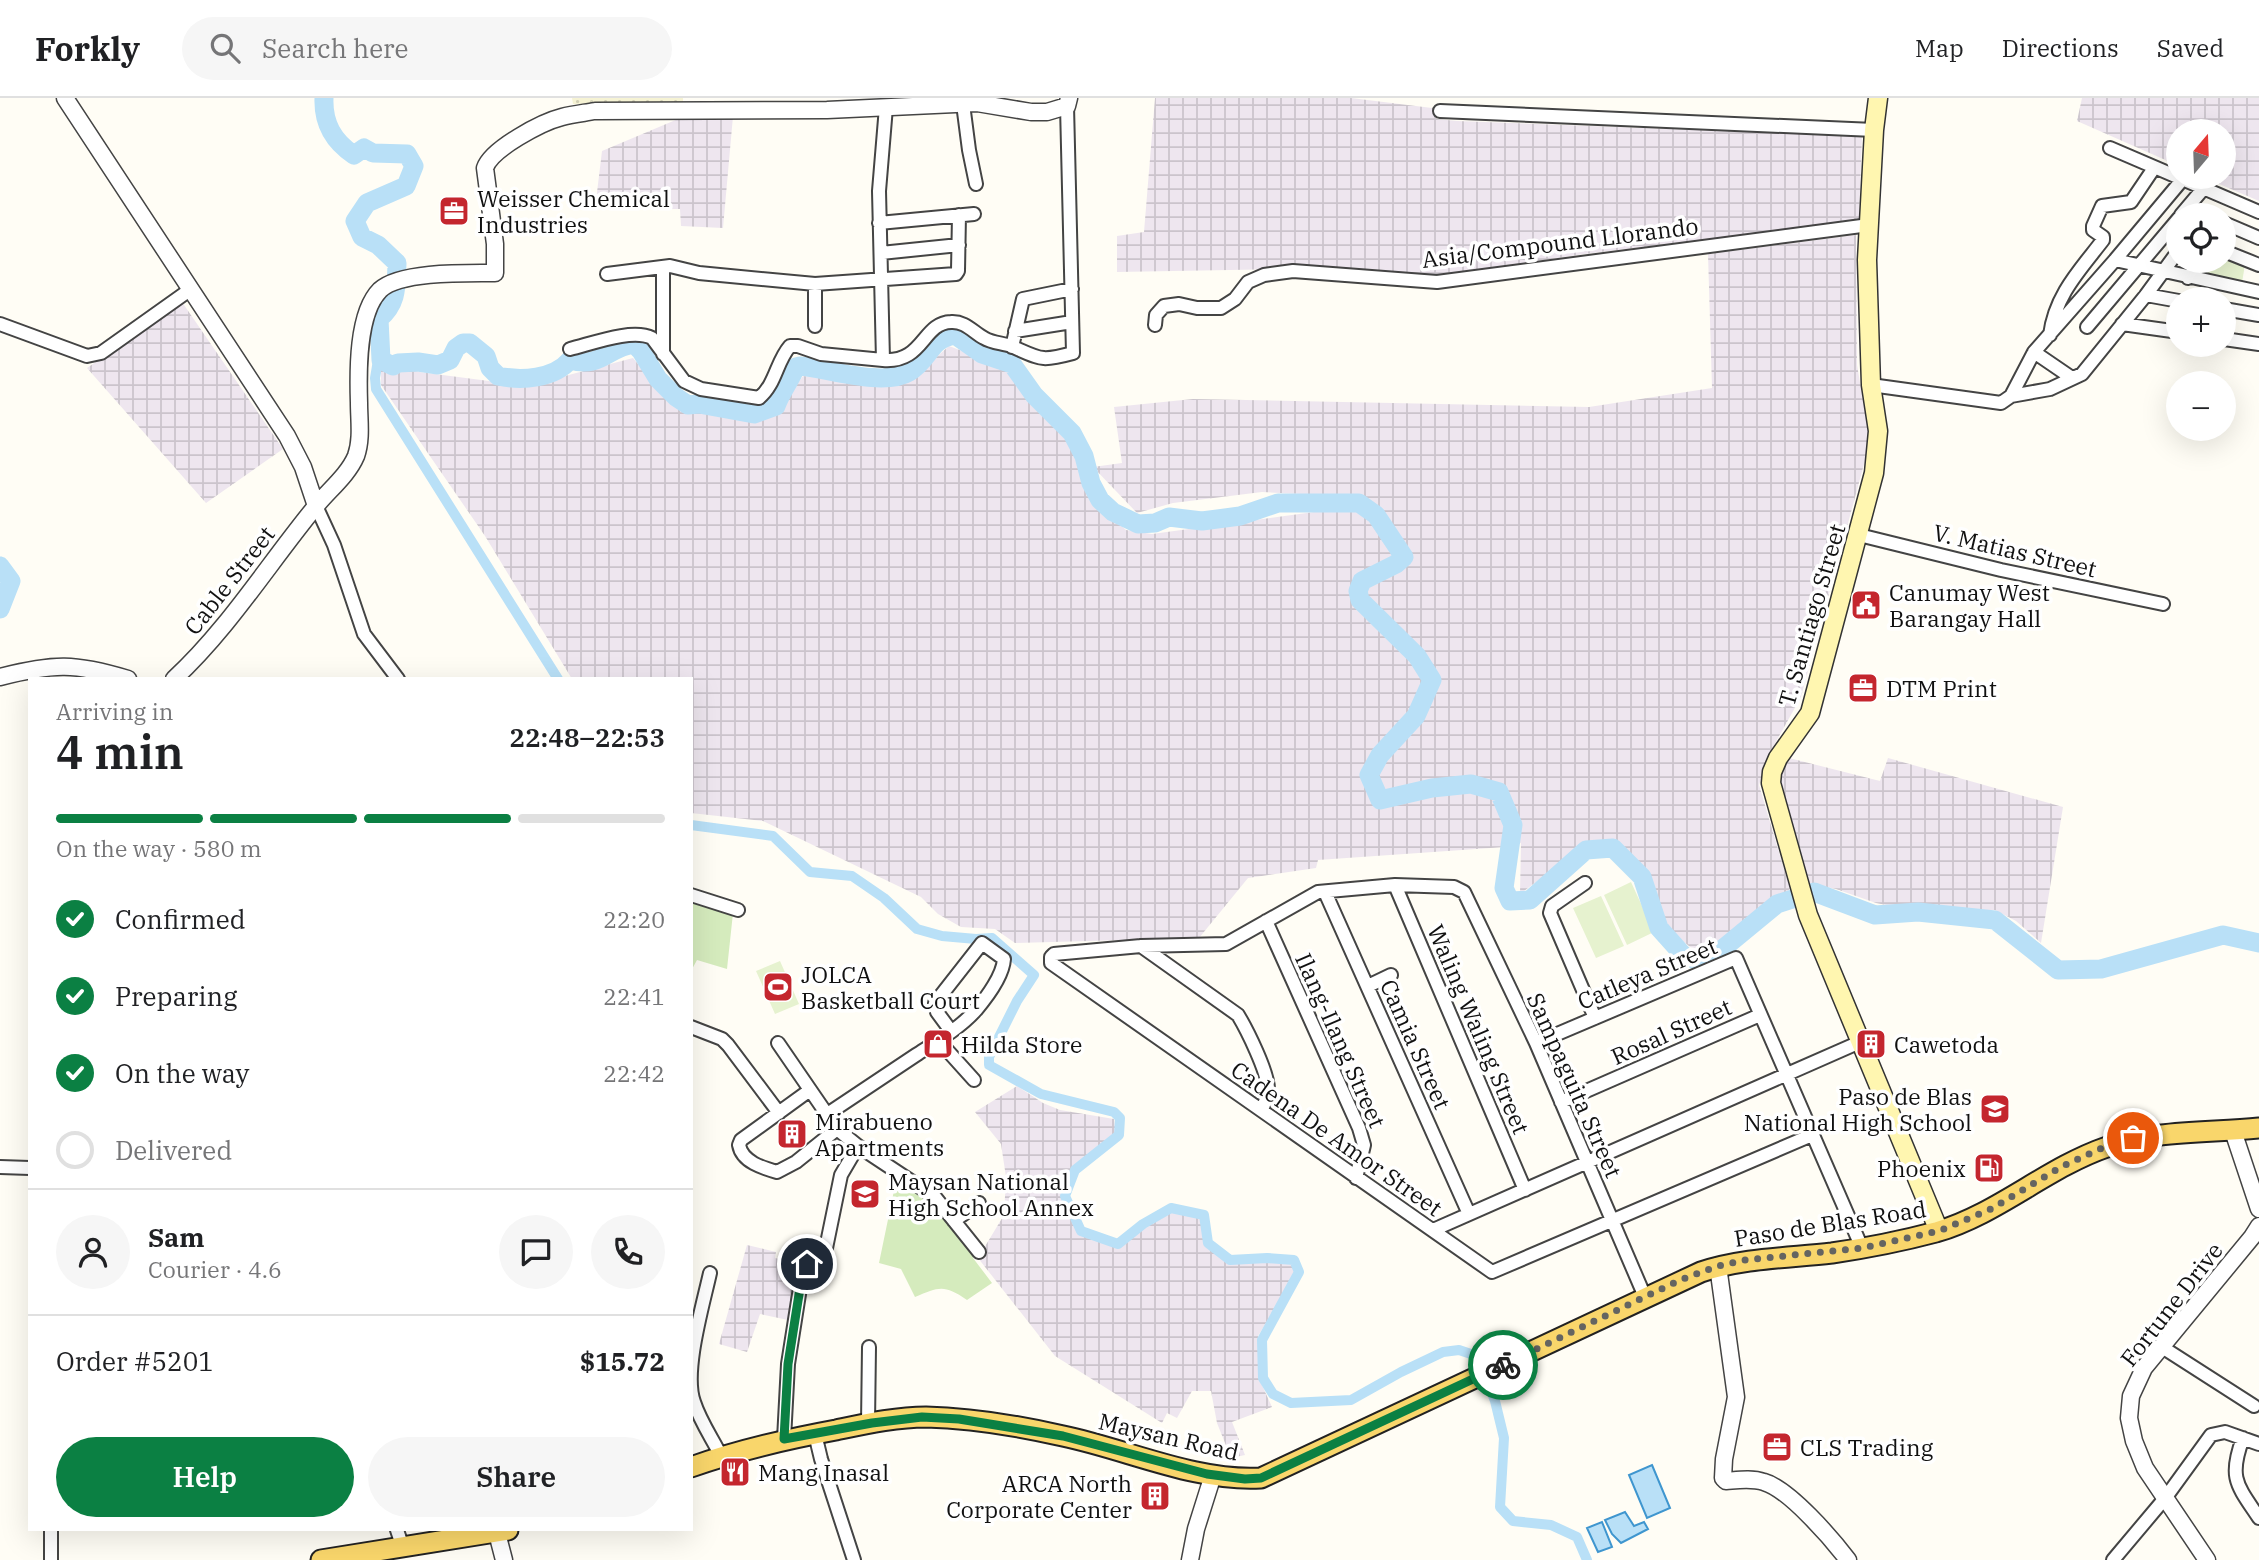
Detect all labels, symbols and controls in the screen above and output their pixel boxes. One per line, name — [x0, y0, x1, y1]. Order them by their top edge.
search box — [182, 17, 672, 80]
text: Forkly — [35, 27, 140, 70]
icon: search — [206, 29, 244, 67]
text: Search here — [262, 31, 409, 65]
text: Map — [1915, 32, 1964, 64]
text: Directions — [2002, 32, 2119, 64]
text: Saved — [2157, 32, 2224, 64]
north arrow — [2166, 119, 2236, 189]
map controls — [2166, 119, 2236, 441]
place label: Weisser Chemical Industries — [477, 183, 670, 239]
office icon: Weisser Chemical Industries — [437, 194, 471, 228]
button: locate — [2166, 203, 2236, 273]
street label: Asia/Compound Llorando — [1420, 210, 1700, 274]
button: + — [2166, 287, 2236, 357]
button: − — [2166, 371, 2236, 441]
street label: V. Matias Street — [1930, 517, 2100, 583]
street label: Cable Street — [177, 520, 281, 640]
street label: T. Santiago Street — [1771, 520, 1851, 710]
place label: Canumay West Barangay Hall — [1889, 577, 2050, 633]
public building icon: Canumay West Barangay Hall — [1849, 588, 1883, 622]
office icon: DTM Print — [1846, 671, 1880, 705]
place label: DTM Print — [1886, 673, 1997, 703]
text: Arriving in — [56, 696, 173, 726]
text: 22:48–22:53 — [509, 720, 665, 754]
text: 4 min — [56, 722, 184, 782]
text: On the way · 580 m — [56, 833, 262, 863]
icon: check — [56, 900, 94, 938]
text: Confirmed — [115, 902, 246, 936]
text: 22:20 — [603, 904, 665, 934]
street label: Waling Waling Street — [1421, 920, 1537, 1138]
street label: Catleya Street — [1573, 930, 1721, 1016]
street label: Ilang-Ilang Street — [1289, 948, 1393, 1132]
place label: JOLCA Basketball Court — [801, 959, 980, 1015]
sports icon: JOLCA Basketball Court — [761, 970, 795, 1004]
street label: Camia Street — [1374, 974, 1458, 1114]
icon: check — [56, 977, 94, 1015]
text: Preparing — [115, 979, 237, 1013]
text: 22:41 — [603, 981, 665, 1011]
street label: Sampaguita Street — [1521, 988, 1629, 1182]
street label: Rosal Street — [1606, 991, 1736, 1071]
shop icon: Hilda Store — [921, 1027, 955, 1061]
building icon: Cawetoda — [1854, 1027, 1888, 1061]
place label: Hilda Store — [961, 1029, 1082, 1059]
place label: Cawetoda — [1894, 1029, 1999, 1059]
icon: check — [56, 1054, 94, 1092]
street label: Cadena De Amor Street — [1226, 1054, 1448, 1222]
text: On the way — [115, 1056, 249, 1090]
text: 22:42 — [603, 1058, 665, 1088]
place label: Paso de Blas National High School — [1744, 1081, 1972, 1137]
school or university icon: Paso de Blas National High School — [1978, 1092, 2012, 1126]
place label: Mirabueno Apartments — [815, 1106, 944, 1162]
pin — [2103, 1108, 2163, 1168]
building icon: Mirabueno Apartments — [775, 1117, 809, 1151]
icon: bag — [2114, 1119, 2152, 1157]
text: Delivered — [115, 1133, 232, 1167]
fuel station icon: Phoenix — [1972, 1151, 2006, 1185]
place label: Phoenix — [1877, 1153, 1966, 1183]
place label: Maysan National High School Annex — [888, 1166, 1094, 1222]
school or university icon: Maysan National High School Annex — [848, 1177, 882, 1211]
street label: Paso de Blas Road — [1732, 1193, 1928, 1253]
button: person — [56, 1215, 130, 1289]
button: chat — [499, 1215, 573, 1289]
button: phone — [591, 1215, 665, 1289]
text: Sam — [148, 1220, 204, 1254]
pin — [777, 1234, 837, 1294]
street label: Fortune Drive — [2113, 1236, 2229, 1372]
icon: home — [788, 1245, 826, 1283]
text: Courier · 4.6 — [148, 1254, 282, 1284]
courier — [1468, 1330, 1538, 1400]
text: Order #5201 — [56, 1344, 214, 1378]
text: $15.72 — [580, 1344, 665, 1378]
icon: bike — [1484, 1346, 1522, 1384]
street label: Maysan Road — [1096, 1405, 1242, 1467]
office icon: CLS Trading — [1760, 1430, 1794, 1464]
place label: CLS Trading — [1800, 1432, 1934, 1462]
button: Help — [56, 1437, 354, 1517]
button: Share — [368, 1437, 665, 1517]
restaurant icon: Mang Inasal — [718, 1455, 752, 1489]
place label: Mang Inasal — [758, 1457, 889, 1487]
place label: ARCA North Corporate Center — [946, 1468, 1132, 1524]
building icon: ARCA North Corporate Center — [1138, 1479, 1172, 1513]

